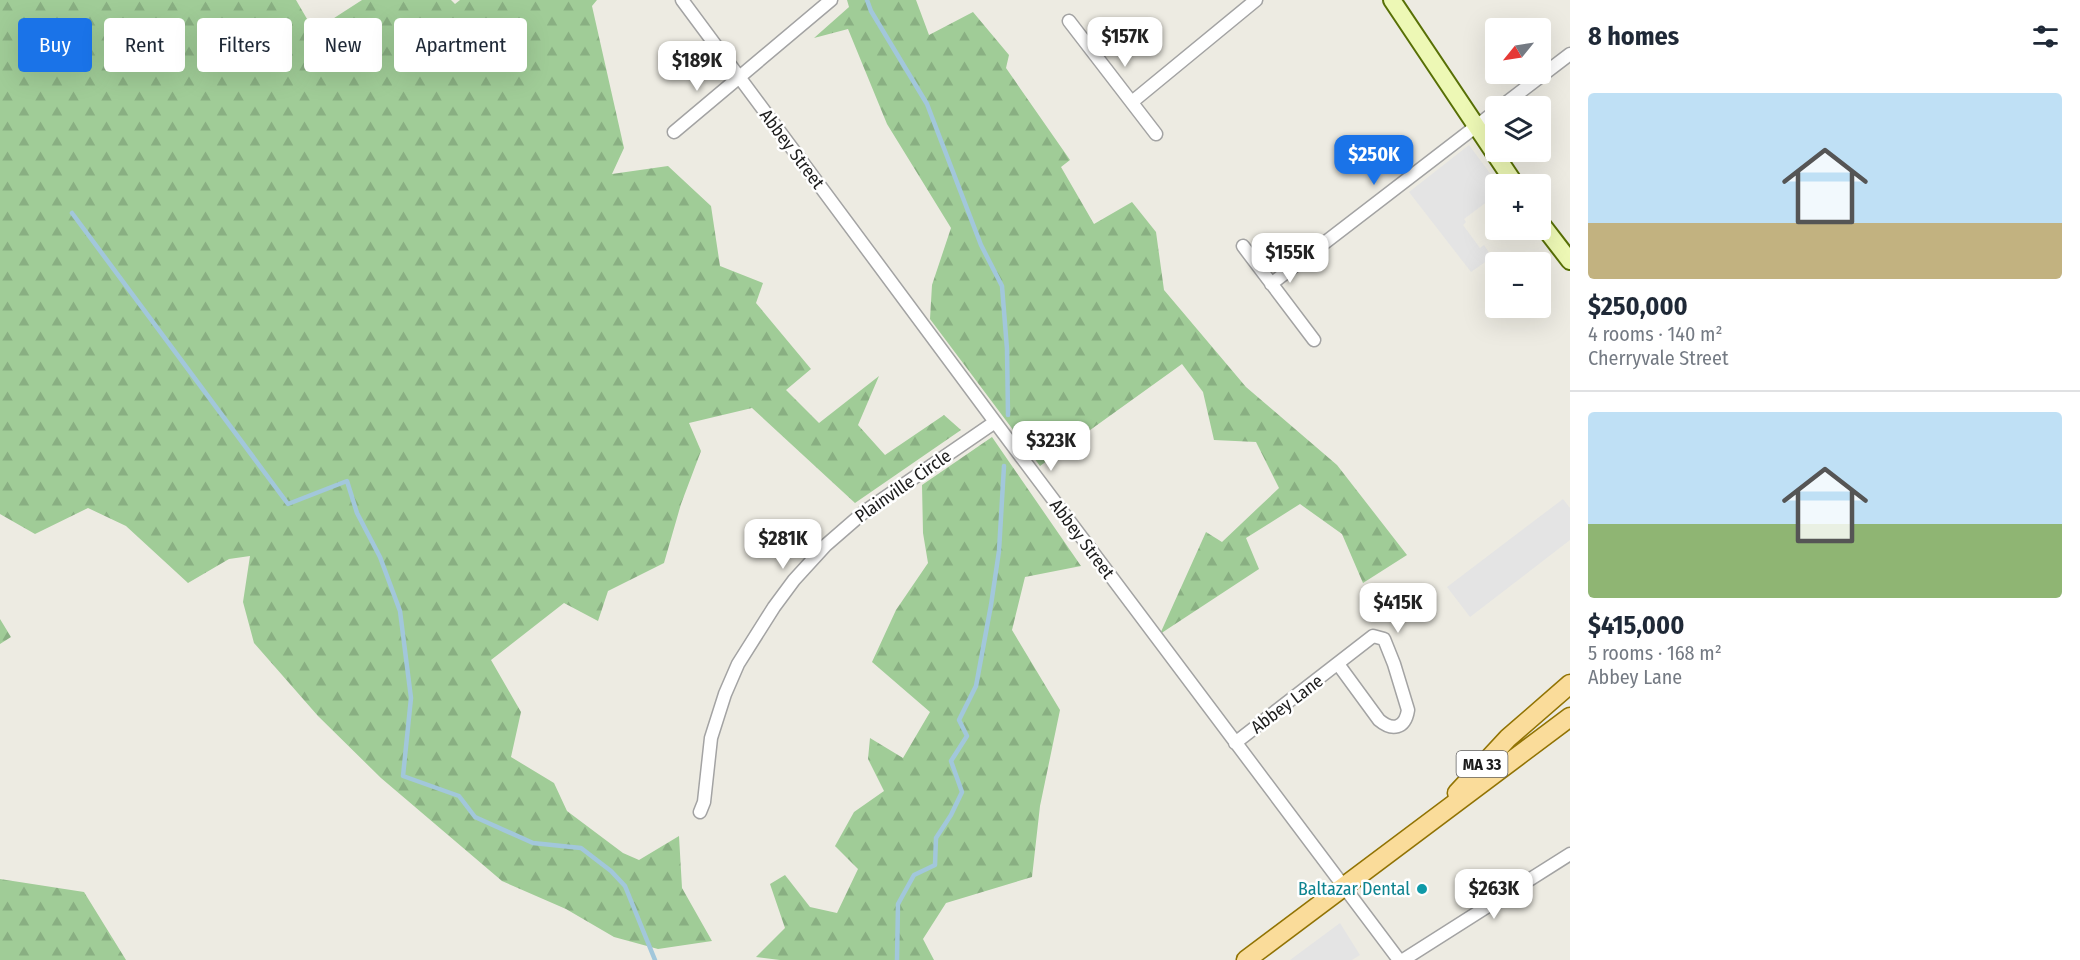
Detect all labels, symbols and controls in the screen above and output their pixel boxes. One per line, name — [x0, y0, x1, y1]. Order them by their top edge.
pin: $157K — [1083, 17, 1167, 68]
chip: Buy — [18, 18, 92, 72]
chip: Rent — [104, 18, 185, 72]
chip: Filters — [197, 18, 292, 72]
chip: New — [304, 18, 382, 72]
chip: Apartment — [394, 18, 527, 72]
north arrow — [1485, 18, 1551, 84]
map controls — [1485, 18, 1551, 318]
icon: filters — [2029, 20, 2062, 53]
text: 8 homes — [1588, 21, 1679, 52]
text: $157K — [1101, 24, 1149, 48]
pin: $189K — [655, 41, 739, 92]
text: $189K — [672, 48, 722, 72]
button: layers — [1485, 96, 1551, 162]
street label: Abbey Street — [755, 105, 829, 193]
icon: home — [1771, 132, 1879, 240]
pin: $250K — [1332, 135, 1416, 186]
text: $250K — [1348, 142, 1400, 166]
button: + — [1485, 174, 1551, 240]
pin: $155K — [1248, 233, 1332, 284]
text: $155K — [1266, 240, 1314, 264]
button: − — [1485, 252, 1551, 318]
text: $250,000 — [1588, 291, 1688, 322]
text: 4 rooms · 140 m² — [1588, 322, 1723, 346]
text: Cherryvale Street — [1588, 346, 1728, 370]
pin: $323K — [1009, 421, 1093, 472]
text: $323K — [1026, 428, 1076, 452]
street label: Plainville Circle — [851, 445, 955, 527]
icon: home — [1771, 451, 1879, 559]
street label: Abbey Street — [1045, 495, 1119, 583]
pin: $281K — [741, 519, 825, 570]
text: $281K — [758, 526, 808, 550]
pin: $415K — [1356, 583, 1440, 634]
text: $415K — [1374, 590, 1422, 614]
text: $415,000 — [1588, 610, 1684, 641]
text: 5 rooms · 168 m² — [1588, 641, 1722, 665]
text: Abbey Lane — [1588, 665, 1682, 689]
street label: Abbey Lane — [1247, 670, 1328, 738]
road number: MA 33 — [1456, 751, 1508, 777]
pin: $263K — [1452, 869, 1536, 920]
text: $263K — [1469, 876, 1519, 900]
place label: Baltazar Dental — [1298, 878, 1410, 900]
marker: Baltazar Dental — [1415, 882, 1429, 896]

